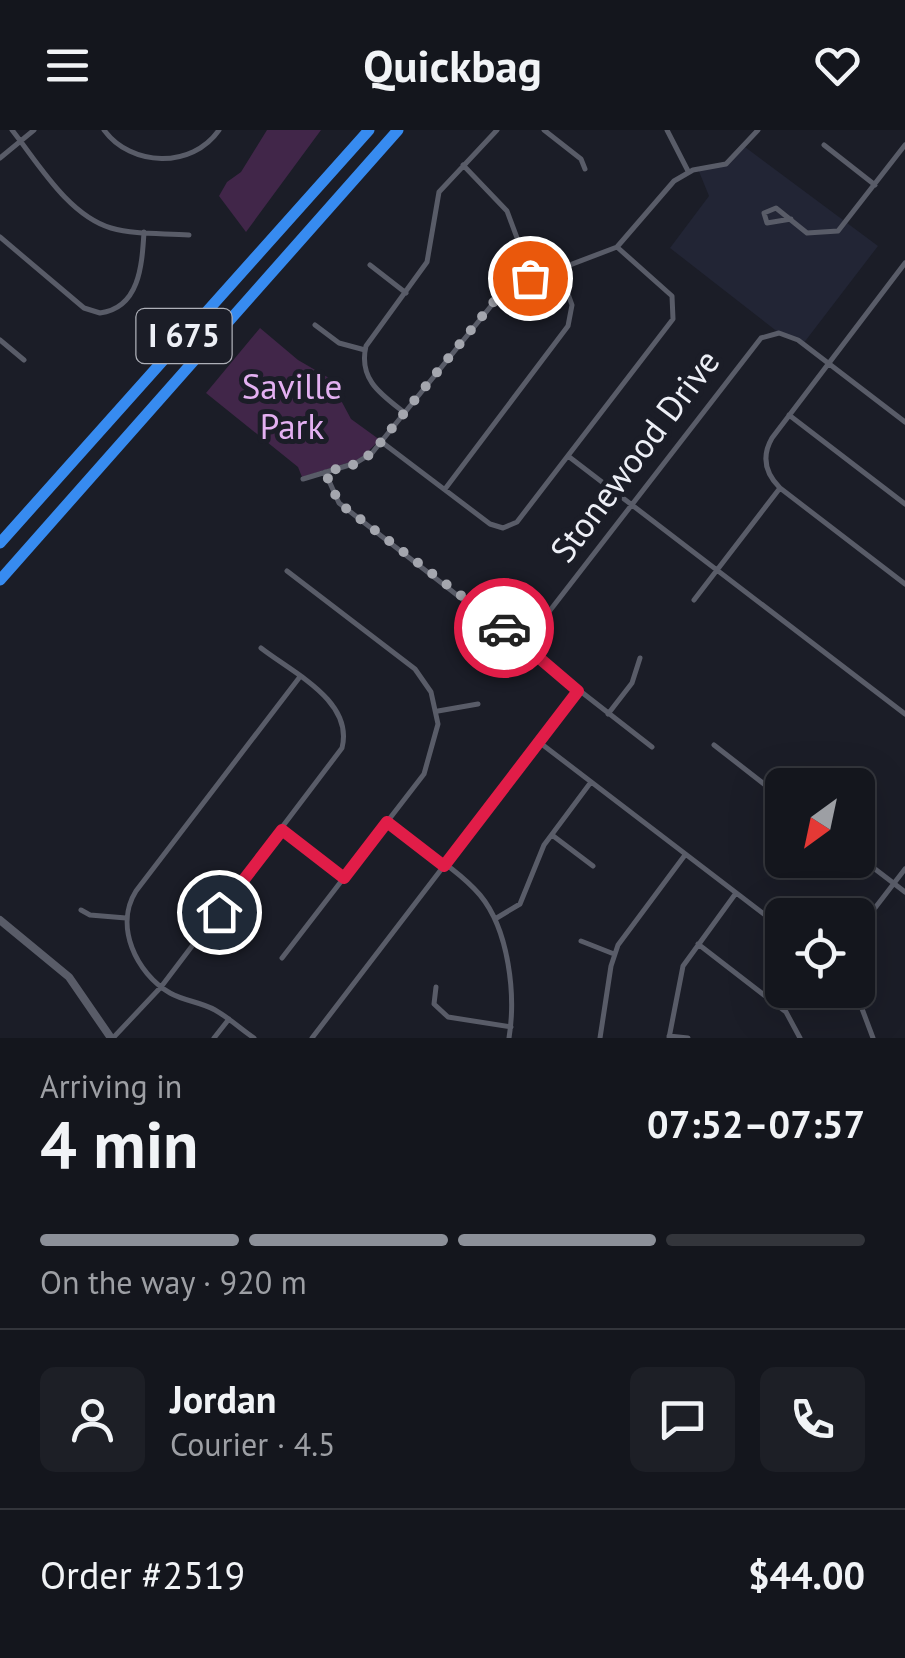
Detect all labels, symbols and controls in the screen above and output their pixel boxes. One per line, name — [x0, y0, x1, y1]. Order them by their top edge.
text: Quickbag — [363, 36, 542, 94]
icon: menu — [40, 38, 95, 93]
icon: heart — [810, 38, 865, 93]
pin — [488, 236, 573, 321]
icon: bag — [503, 251, 558, 306]
road number: I 675 — [136, 309, 232, 363]
street label: Stonewood Drive — [539, 340, 729, 571]
park label: Saville Park — [242, 363, 342, 449]
courier — [454, 578, 554, 678]
icon: car — [477, 601, 532, 656]
north arrow — [765, 768, 875, 878]
map controls — [765, 768, 875, 1008]
pin — [177, 870, 262, 955]
icon: home — [192, 885, 247, 940]
button: locate — [765, 898, 875, 1008]
text: Arriving in — [40, 1065, 182, 1107]
text: 07:52–07:57 — [647, 1099, 865, 1148]
text: 4 min — [40, 1102, 199, 1186]
text: On the way · 920 m — [40, 1261, 307, 1303]
button: person — [40, 1367, 145, 1472]
button: chat — [630, 1367, 735, 1472]
button: phone — [760, 1367, 865, 1472]
text: Jordan — [170, 1374, 276, 1423]
text: Courier · 4.5 — [170, 1423, 336, 1465]
text: Order #2519 — [40, 1550, 245, 1599]
text: $44.00 — [748, 1550, 865, 1599]

